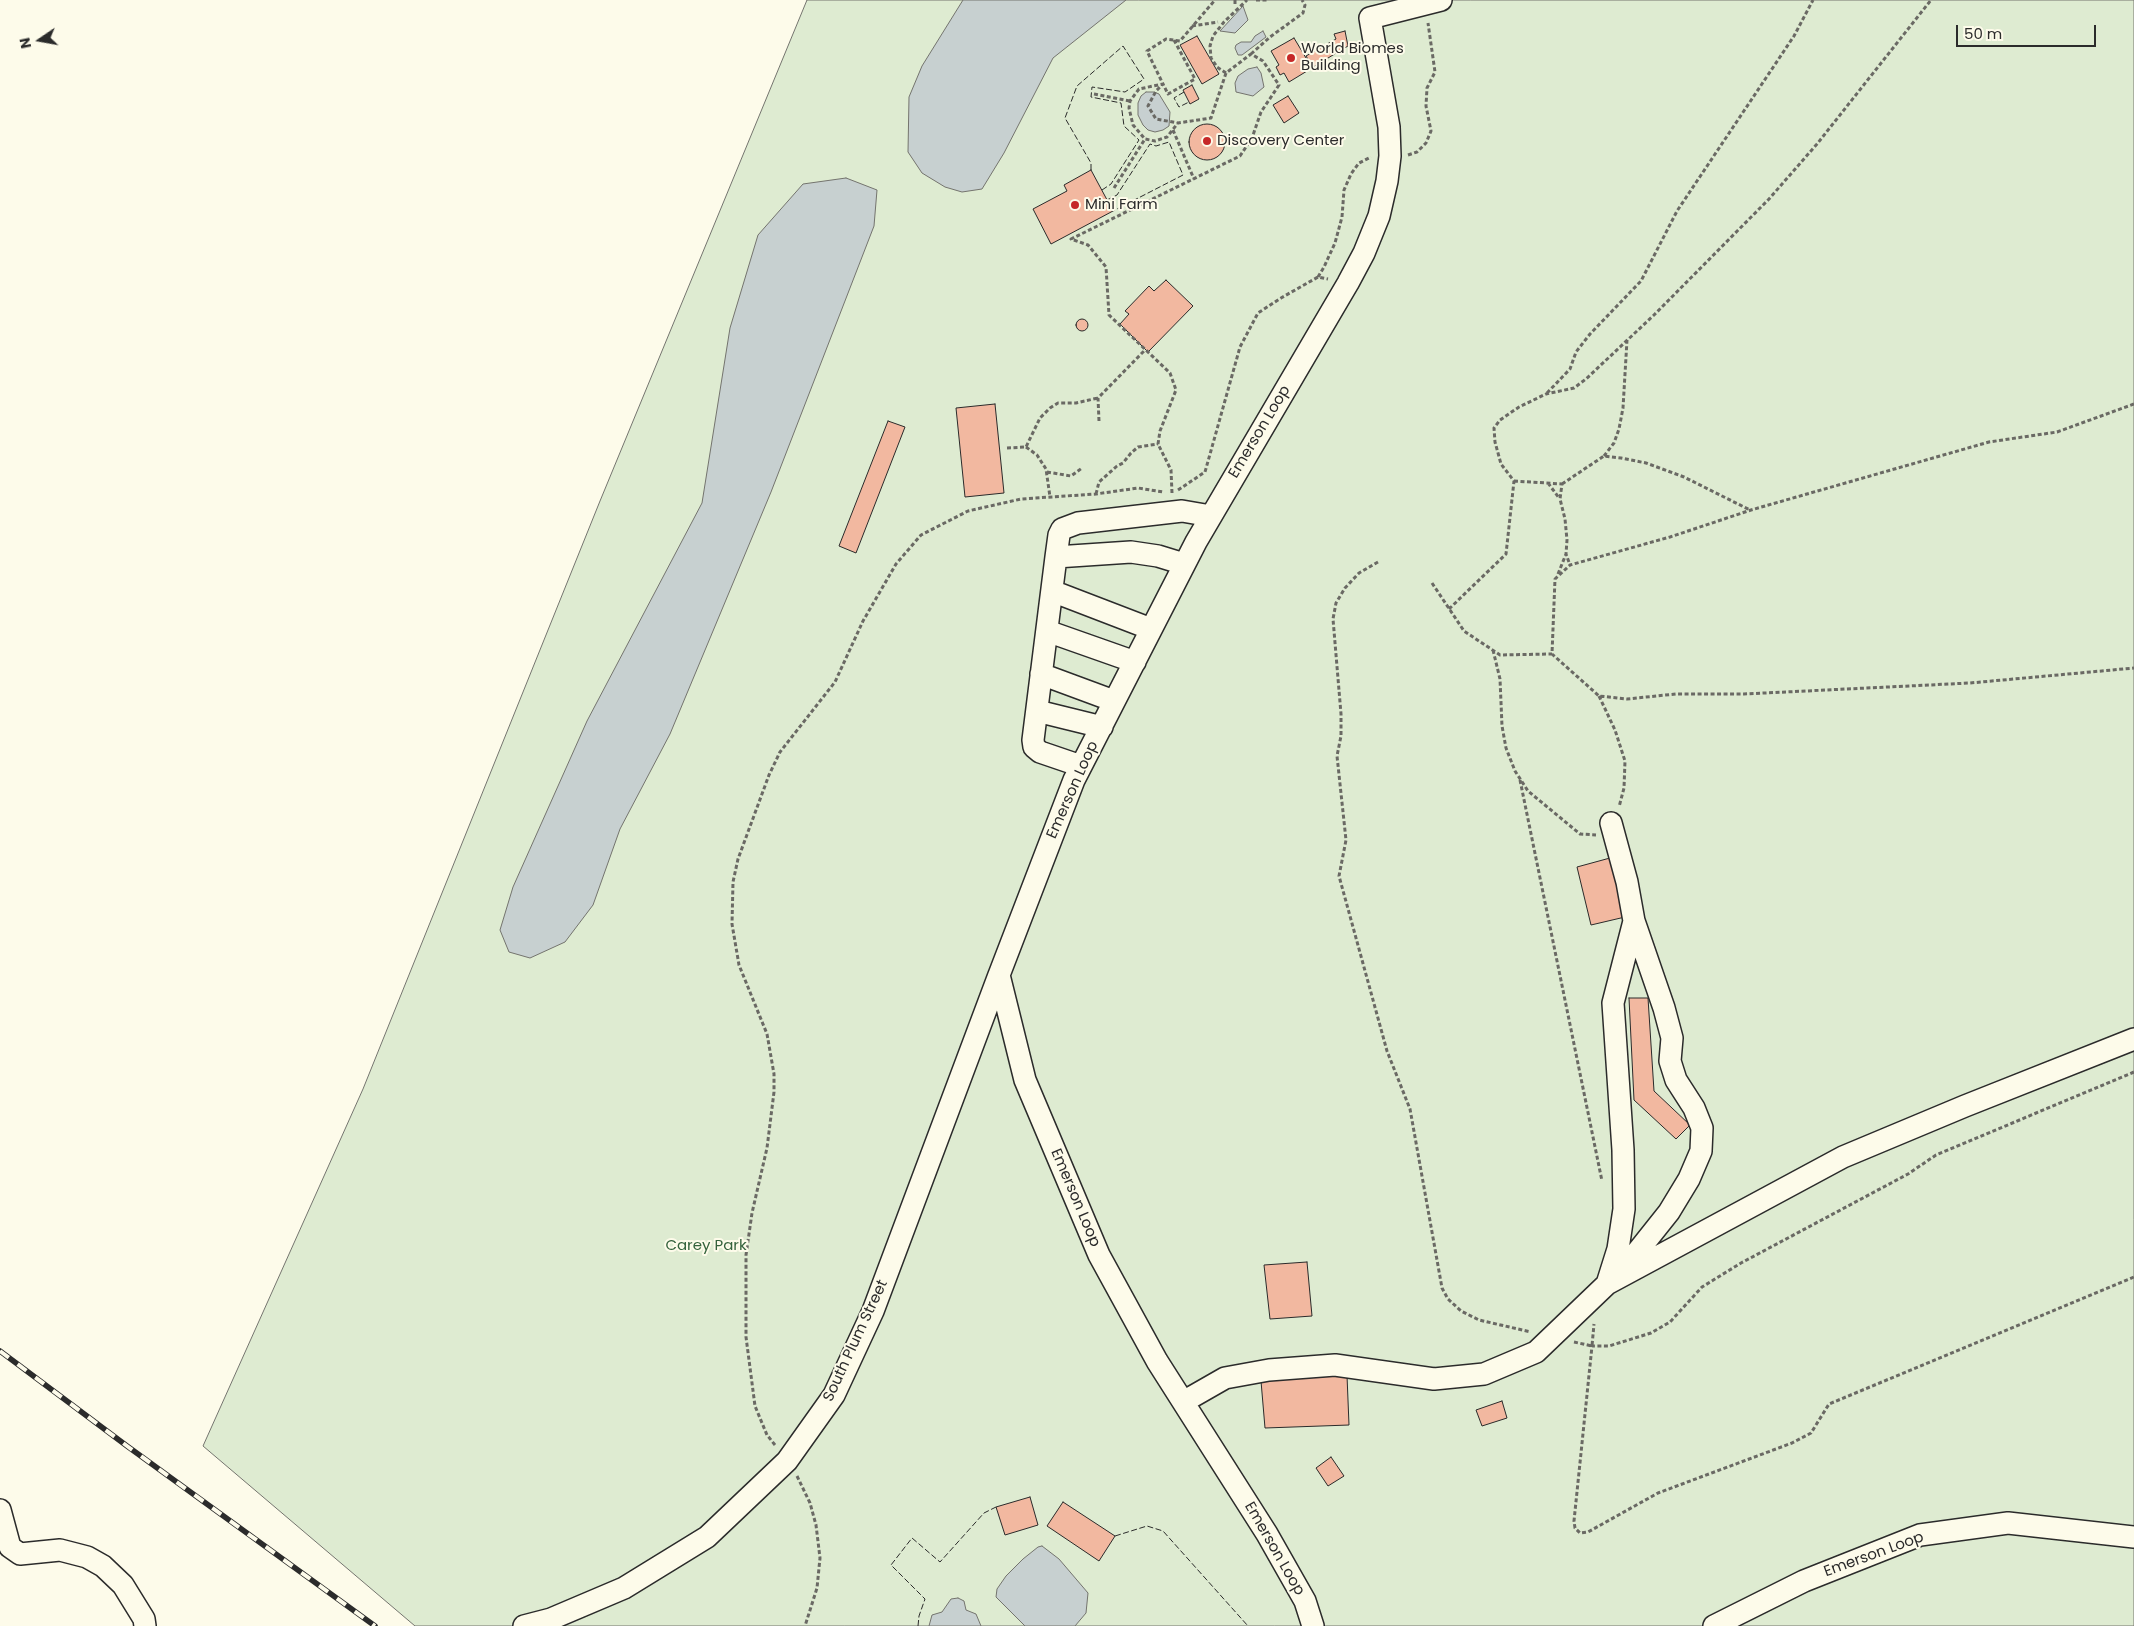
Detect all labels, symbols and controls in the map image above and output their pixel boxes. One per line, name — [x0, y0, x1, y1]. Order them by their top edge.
north arrow — [15, 15, 65, 65]
scale bar — [1959, 15, 2099, 47]
text: 50 m — [1964, 23, 2002, 44]
text: N — [14, 36, 36, 50]
place label: World Biomes Building — [1301, 40, 1404, 75]
marker: World Biomes Building — [1285, 52, 1297, 64]
place label: Discovery Center — [1217, 132, 1344, 150]
marker: Discovery Center — [1201, 135, 1213, 147]
place label: Mini Farm — [1085, 196, 1158, 214]
marker: Mini Farm — [1069, 199, 1081, 211]
street label: Emerson Loop — [1225, 382, 1295, 482]
street label: Emerson Loop — [1043, 738, 1103, 842]
street label: Emerson Loop — [1046, 1146, 1104, 1250]
park label: Carey Park — [665, 1237, 747, 1255]
street label: South Plum Street — [820, 1277, 892, 1405]
street label: Emerson Loop — [1240, 1499, 1308, 1599]
street label: Emerson Loop — [1822, 1529, 1926, 1581]

